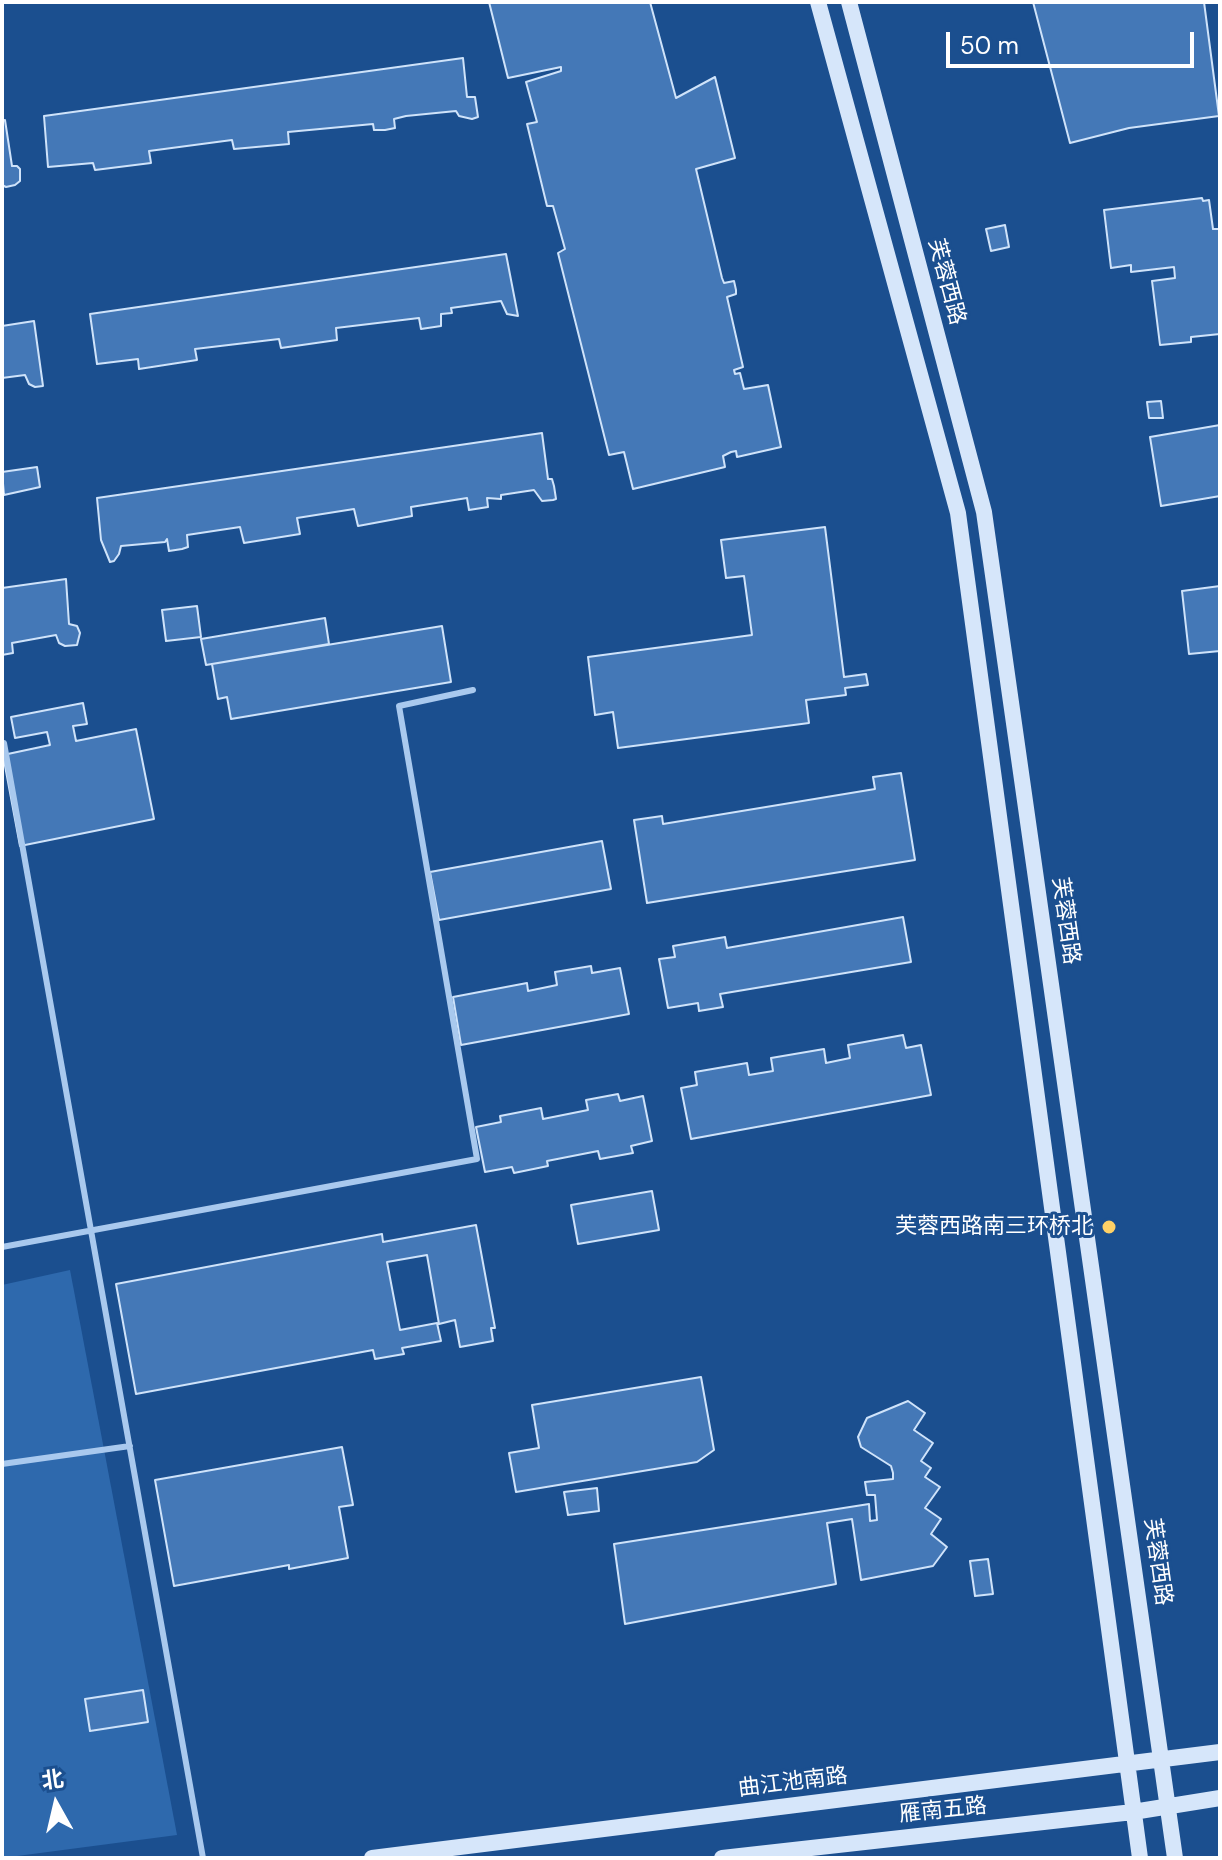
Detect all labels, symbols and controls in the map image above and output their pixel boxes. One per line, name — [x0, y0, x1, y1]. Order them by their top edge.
scale bar — [950, 16, 1198, 66]
text: 50 m — [960, 30, 1019, 61]
street label: 芙蓉西路 — [922, 236, 970, 328]
street label: 芙蓉西路 — [1046, 876, 1084, 966]
place label: 芙蓉西路南三环桥北 — [895, 1214, 1093, 1240]
marker: 芙蓉西路南三环桥北 — [1100, 1218, 1118, 1236]
street label: 芙蓉西路 — [1138, 1517, 1176, 1607]
street label: 曲江池南路 — [737, 1763, 849, 1803]
north arrow — [16, 1764, 96, 1844]
text: 北 — [40, 1764, 66, 1796]
street label: 雁南五路 — [898, 1793, 988, 1829]

